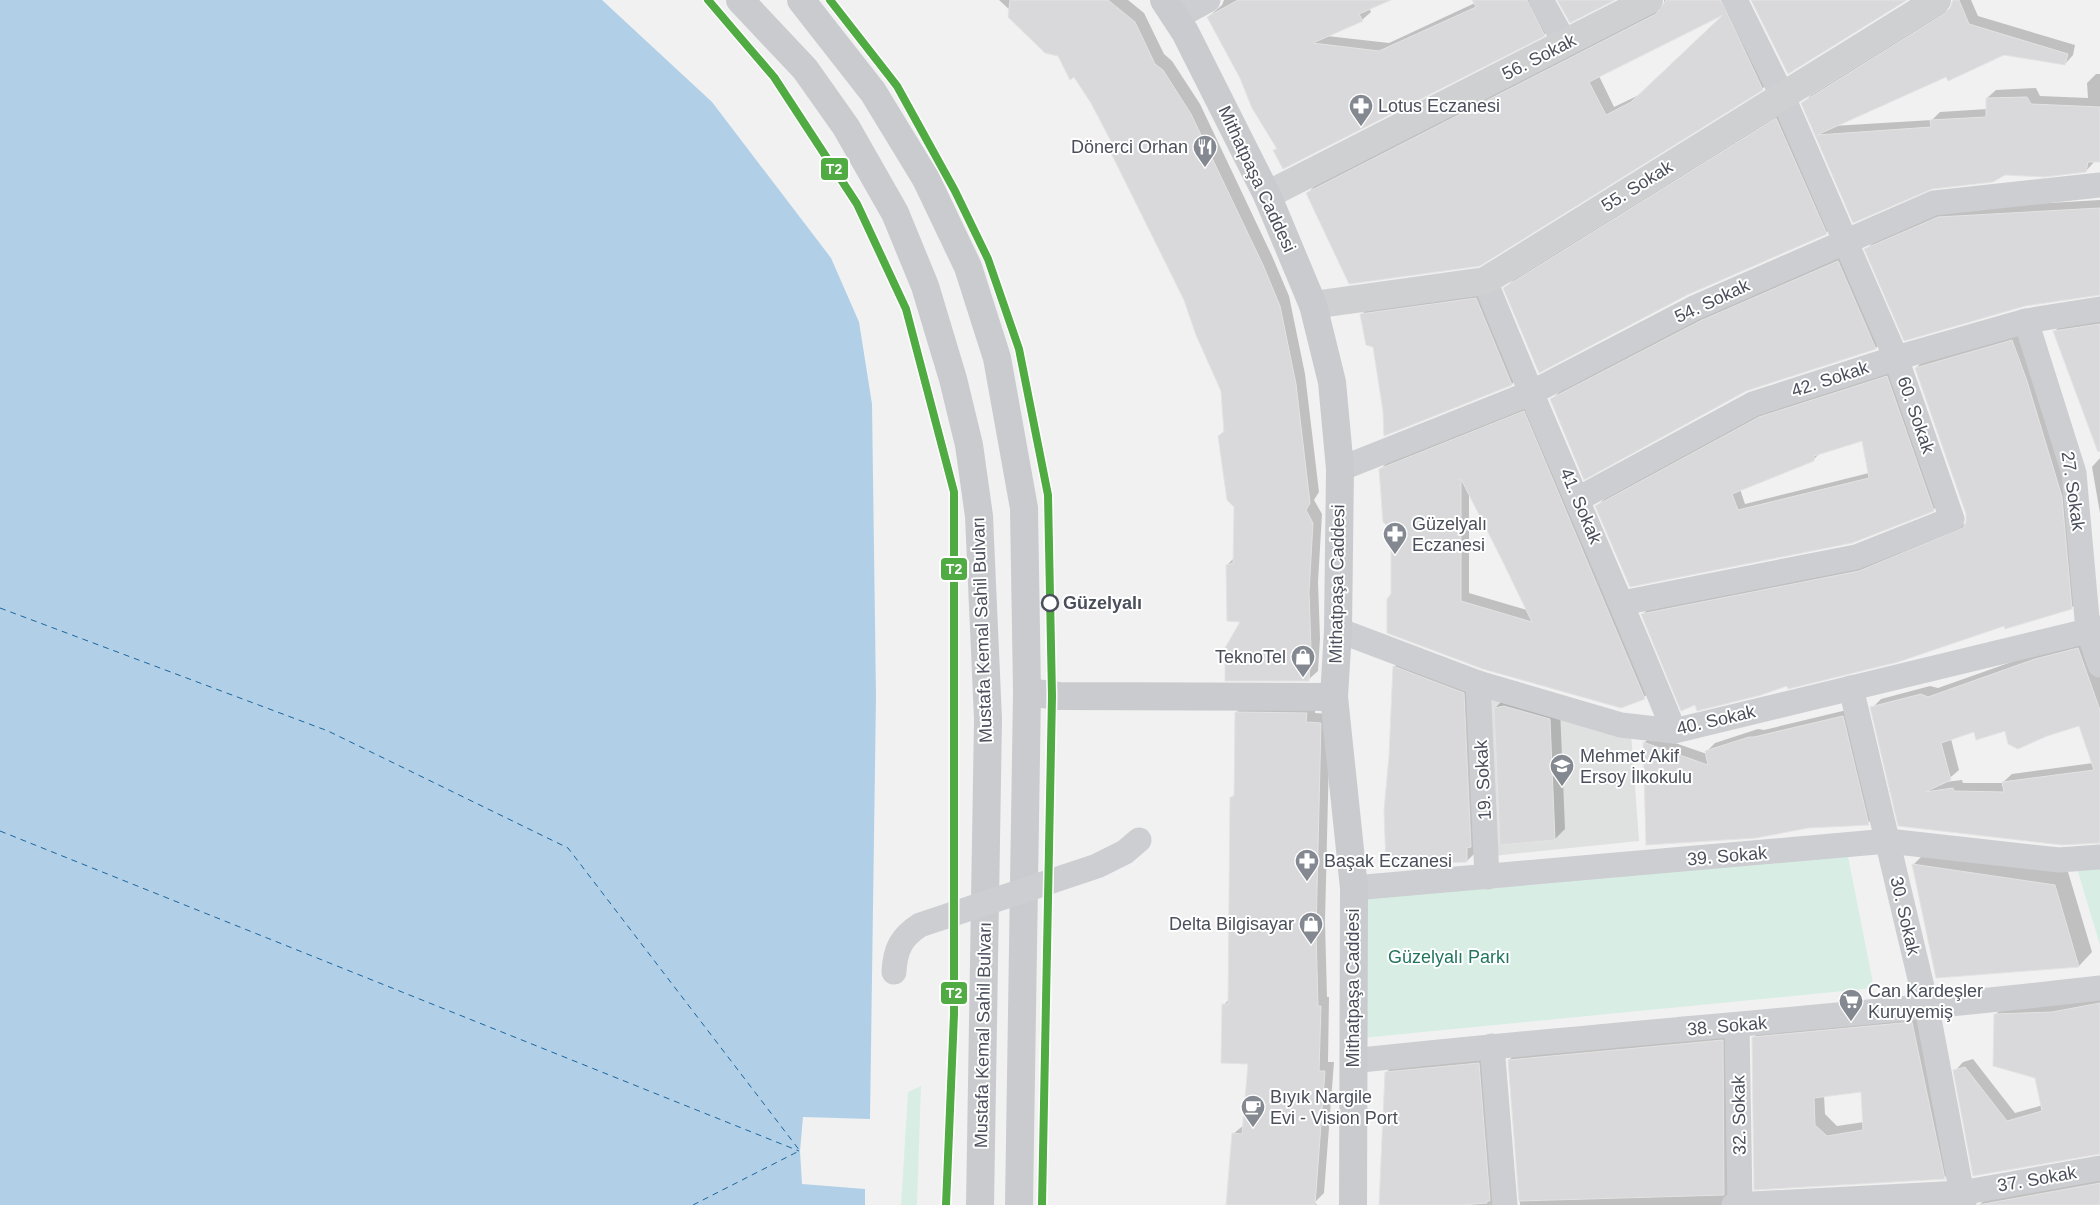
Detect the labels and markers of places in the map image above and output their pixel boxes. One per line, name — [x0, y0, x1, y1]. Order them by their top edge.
pharmacy icon: Lotus Eczanesi — [1348, 93, 1374, 127]
place label: Lotus Eczanesi — [1378, 96, 1500, 116]
restaurant icon: Dönerci Orhan — [1192, 134, 1218, 168]
place label: Dönerci Orhan — [1071, 137, 1188, 157]
place label: Güzelyalı Eczanesi — [1412, 514, 1487, 555]
pharmacy icon: Güzelyalı Eczanesi — [1382, 521, 1408, 555]
place label: Güzelyalı — [1063, 593, 1142, 613]
marker: Güzelyalı — [1041, 594, 1059, 612]
shop icon: TeknoTel — [1290, 644, 1316, 678]
place label: TeknoTel — [1215, 647, 1286, 667]
place label: Mehmet Akif Ersoy İlkokulu — [1580, 746, 1692, 787]
school or university icon: Mehmet Akif Ersoy İlkokulu — [1549, 753, 1575, 787]
pharmacy icon: Başak Eczanesi — [1294, 848, 1320, 882]
place label: Başak Eczanesi — [1324, 851, 1452, 871]
shop icon: Delta Bilgisayar — [1298, 911, 1324, 945]
place label: Delta Bilgisayar — [1169, 914, 1294, 934]
place label: Can Kardeşler Kuruyemiş — [1868, 981, 1983, 1022]
supermarket icon: Can Kardeşler Kuruyemiş — [1838, 988, 1864, 1022]
place label: Bıyık Nargile Evi - Vision Port — [1270, 1087, 1398, 1128]
cafe icon: Bıyık Nargile Evi - Vision Port — [1240, 1094, 1266, 1128]

